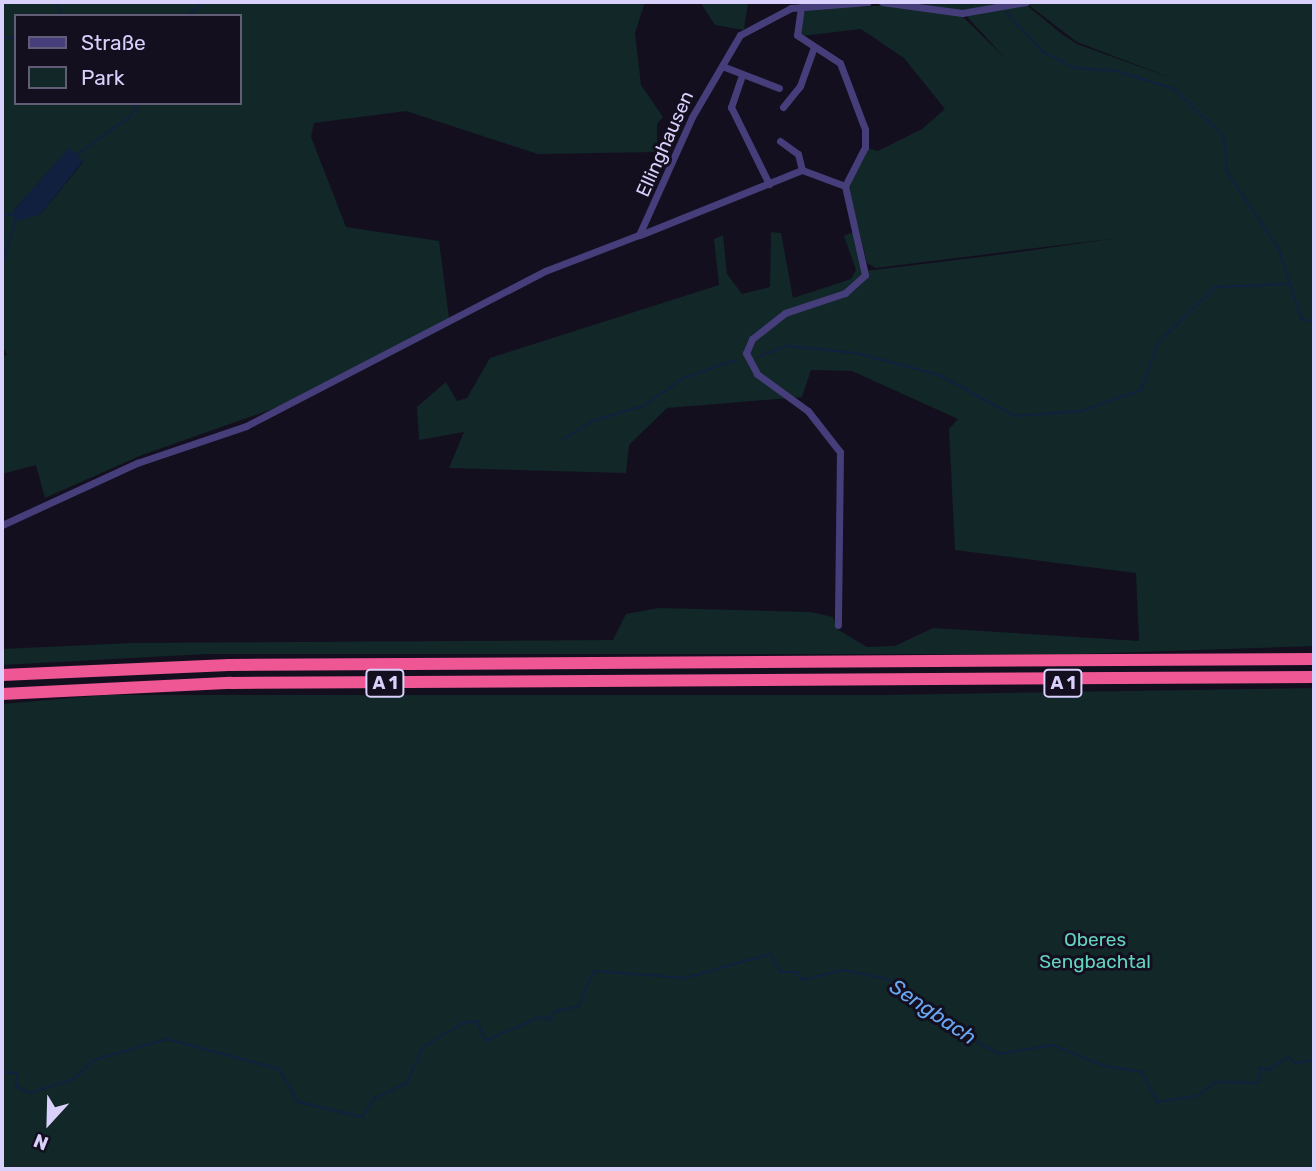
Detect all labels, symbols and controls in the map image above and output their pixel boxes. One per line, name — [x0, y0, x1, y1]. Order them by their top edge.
legend — [14, 14, 242, 105]
text: Straße — [81, 30, 146, 55]
text: Park — [81, 65, 125, 90]
street label: Ellinghausen — [631, 87, 699, 201]
road number: A 1 — [364, 668, 406, 698]
road number: A 1 — [1042, 668, 1084, 698]
park label: Oberes Sengbachtal — [1039, 929, 1151, 973]
water label: Sengbach — [885, 974, 981, 1050]
north arrow — [14, 1087, 84, 1157]
text: N — [30, 1129, 52, 1155]

